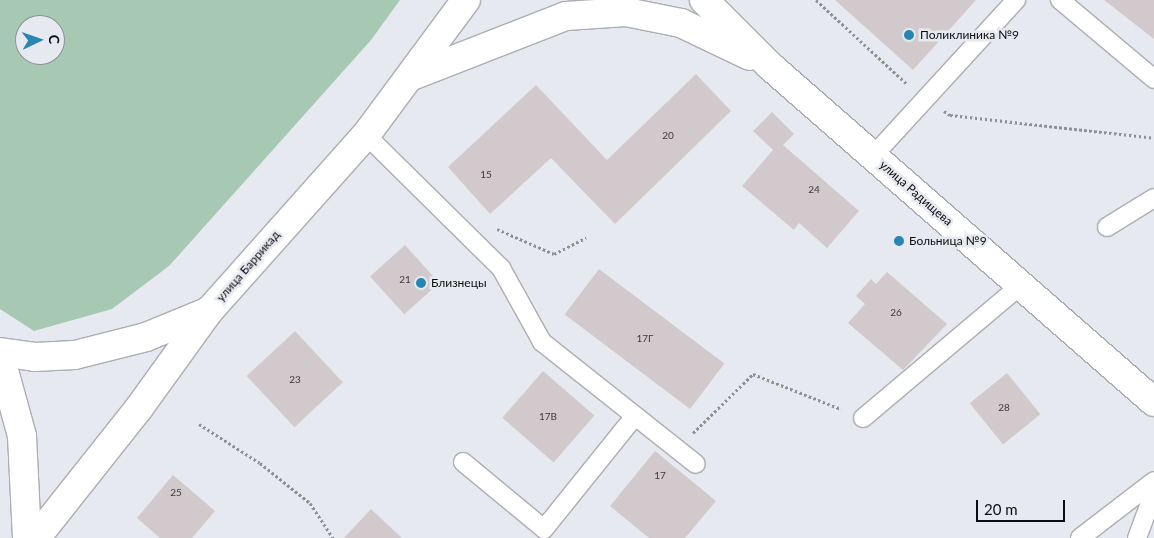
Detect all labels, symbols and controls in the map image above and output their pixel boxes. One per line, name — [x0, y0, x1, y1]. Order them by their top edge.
north arrow — [15, 15, 65, 65]
marker: Поликлиника №9 — [902, 28, 916, 42]
place label: Поликлиника №9 — [920, 28, 1019, 42]
text: С — [46, 34, 63, 44]
house number: 20 — [662, 130, 674, 142]
street label: улица Радищева — [877, 157, 955, 229]
house number: 15 — [480, 169, 492, 181]
house number: 24 — [808, 184, 820, 196]
street label: улица Баррикад — [213, 228, 283, 304]
place label: Больница №9 — [909, 234, 987, 248]
marker: Больница №9 — [893, 235, 905, 247]
house number: 21 — [399, 274, 411, 286]
place label: Близнецы — [431, 276, 487, 290]
marker: Близнецы — [415, 277, 427, 289]
house number: 26 — [890, 307, 902, 319]
house number: 17Г — [637, 333, 653, 345]
house number: 23 — [289, 374, 301, 386]
house number: 28 — [998, 402, 1010, 414]
house number: 17В — [539, 411, 557, 423]
house number: 17 — [654, 470, 666, 482]
house number: 25 — [170, 487, 182, 499]
scale bar — [979, 490, 1068, 522]
text: 20 m — [984, 500, 1018, 518]

